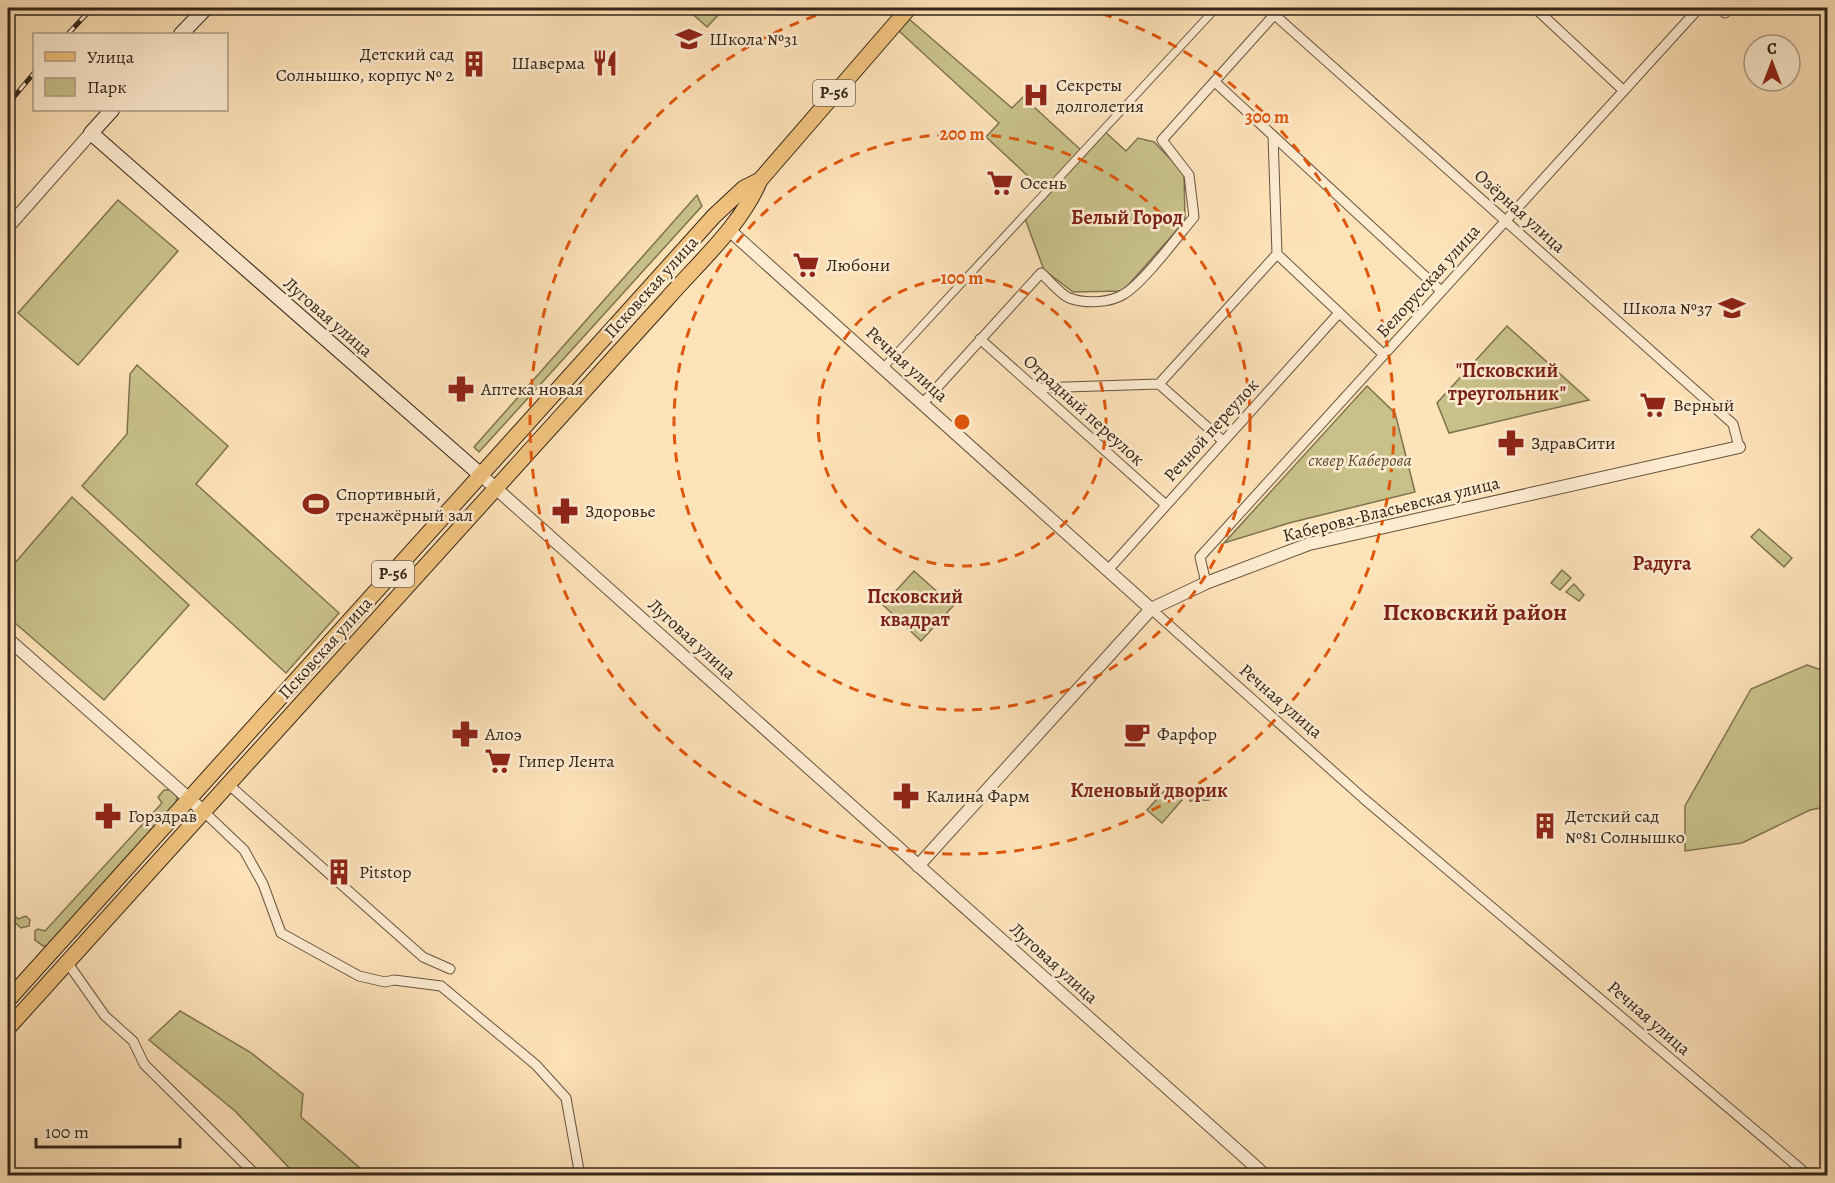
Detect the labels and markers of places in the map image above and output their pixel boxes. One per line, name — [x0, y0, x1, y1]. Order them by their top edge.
school or university icon: Школа №31 — [674, 24, 704, 54]
place label: Школа №31 — [709, 27, 798, 51]
place label: Детский сад Солнышко, корпус № 2 — [276, 42, 454, 87]
restaurant icon: Шаверма — [590, 48, 620, 78]
building icon: Детский сад Солнышко, корпус № 2 — [459, 49, 489, 79]
place label: Шаверма — [511, 51, 586, 75]
place label: Секреты долголетия — [1055, 73, 1144, 118]
hospital icon: Секреты долголетия — [1021, 80, 1051, 110]
supermarket icon: Осень — [985, 168, 1015, 198]
place label: Осень — [1020, 171, 1067, 195]
supermarket icon: Любони — [791, 250, 821, 280]
place label: Любони — [826, 253, 890, 277]
school or university icon: Школа №37 — [1717, 293, 1747, 323]
place label: Школа №37 — [1622, 296, 1712, 320]
pharmacy icon: Аптека новая — [446, 374, 476, 404]
place label: Аптека новая — [480, 377, 584, 401]
supermarket icon: Верный — [1638, 390, 1668, 420]
place label: Верный — [1673, 393, 1734, 417]
centre of rings — [952, 412, 972, 432]
pharmacy icon: ЗдравСити — [1496, 428, 1526, 458]
place label: ЗдравСити — [1531, 431, 1616, 455]
place label: Спортивный, тренажёрный зал — [336, 482, 473, 527]
sports icon: Спортивный, тренажёрный зал — [301, 489, 331, 519]
pharmacy icon: Здоровье — [550, 496, 580, 526]
place label: Здоровье — [585, 499, 656, 523]
pharmacy icon: Алоэ — [450, 719, 480, 749]
cafe icon: Фарфор — [1122, 719, 1152, 749]
place label: Алоэ — [484, 722, 522, 746]
place label: Фарфор — [1157, 722, 1217, 746]
supermarket icon: Гипер Лента — [483, 746, 513, 776]
place label: Гипер Лента — [518, 749, 615, 773]
pharmacy icon: Калина Фарм — [891, 781, 921, 811]
place label: Калина Фарм — [926, 784, 1030, 808]
pharmacy icon: Горздрав — [93, 801, 123, 831]
place label: Горздрав — [128, 804, 197, 828]
place label: Детский сад №81 Солнышко — [1565, 804, 1685, 849]
building icon: Детский сад №81 Солнышко — [1530, 811, 1560, 841]
building icon: Pitstop — [324, 857, 354, 887]
place label: Pitstop — [359, 860, 411, 884]

